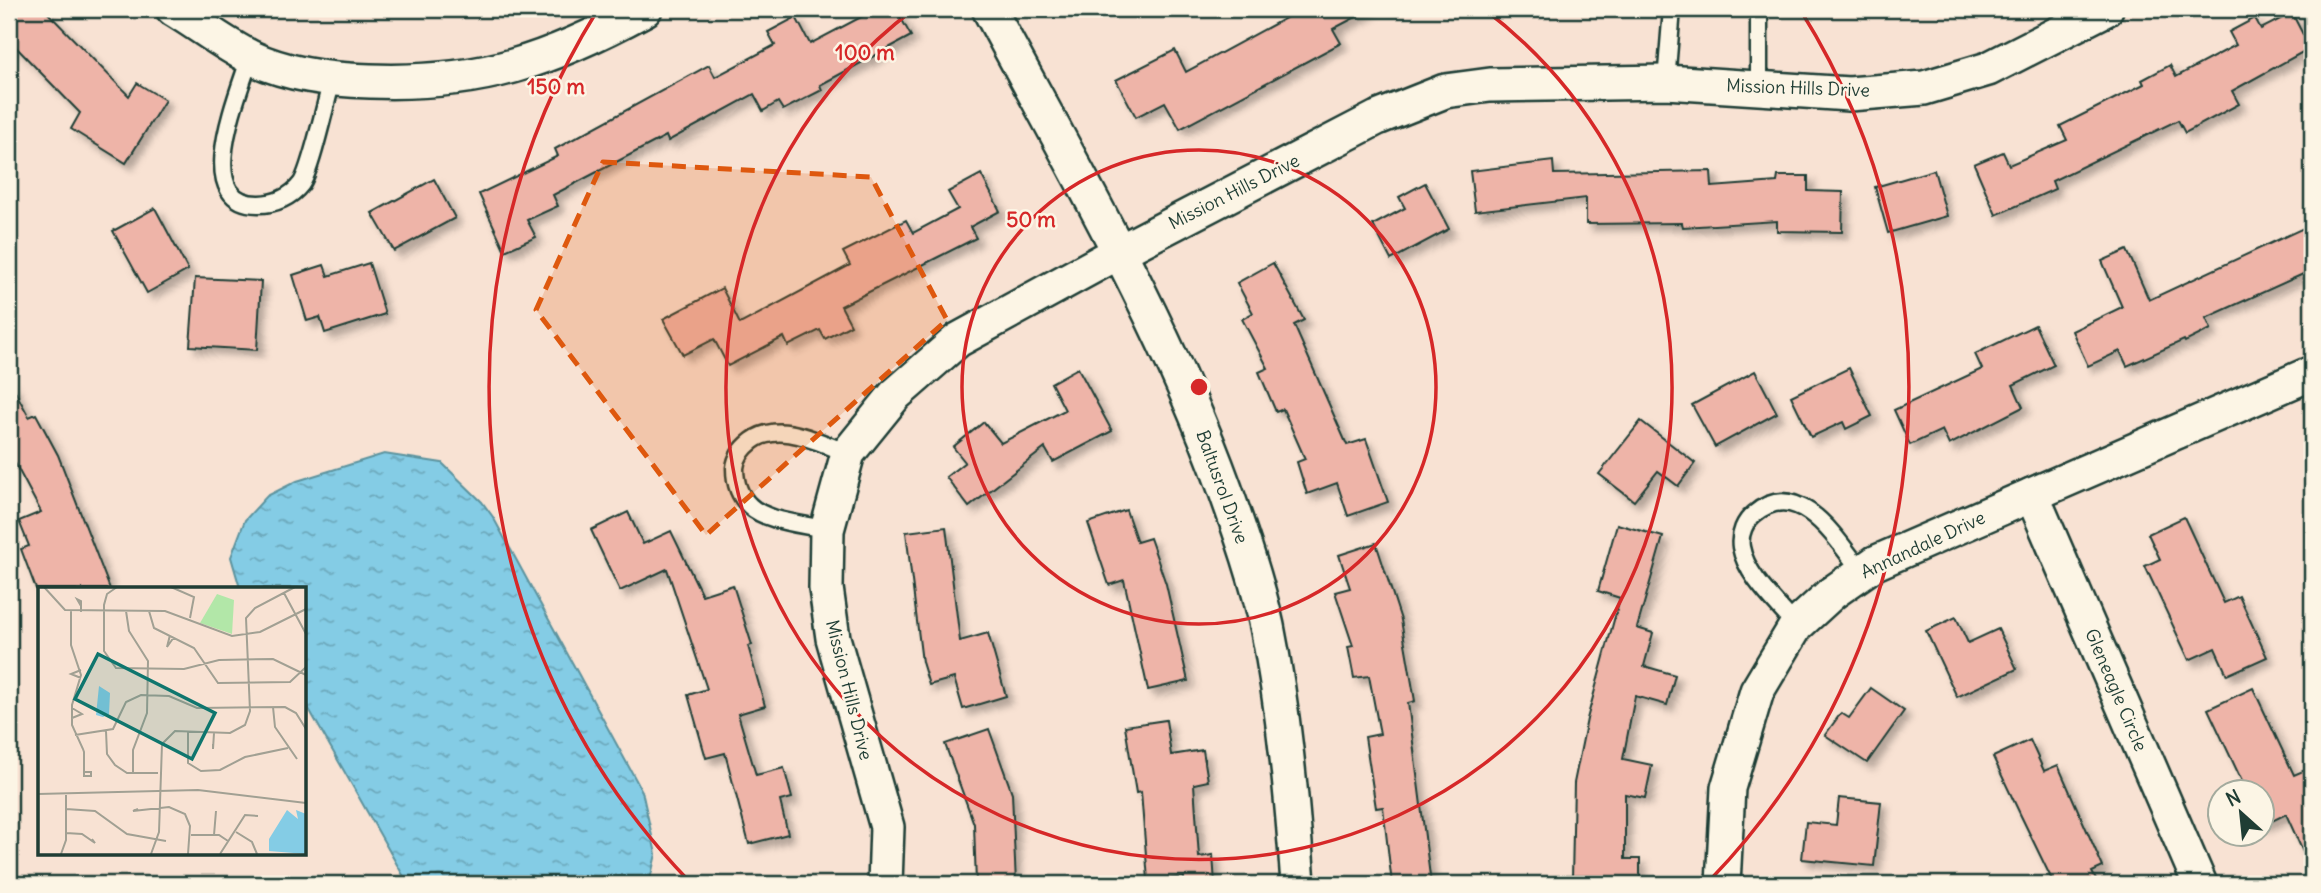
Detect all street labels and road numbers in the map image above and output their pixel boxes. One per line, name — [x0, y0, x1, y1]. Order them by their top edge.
street label: Mission Hills Drive — [1726, 73, 1870, 102]
street label: Mission Hills Drive — [1164, 149, 1303, 234]
street label: Baltusrol Drive — [1191, 427, 1254, 547]
street label: Annandale Drive — [1857, 506, 1989, 583]
street label: Mission Hills Drive — [821, 617, 878, 762]
street label: Gleneagle Circle — [2080, 625, 2153, 755]

